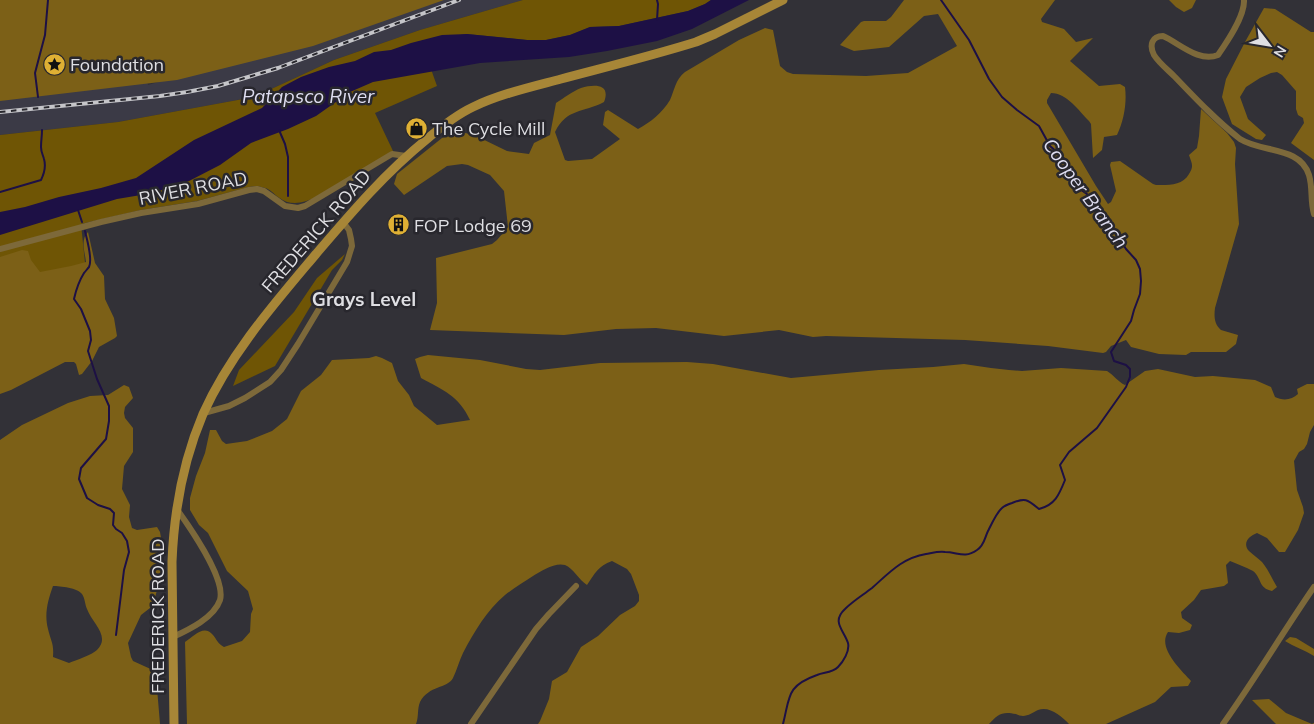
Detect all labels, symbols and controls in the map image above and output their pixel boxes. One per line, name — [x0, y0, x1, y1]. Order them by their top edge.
north arrow — [1244, 20, 1294, 70]
text: N — [1270, 43, 1291, 61]
place icon: Foundation — [42, 52, 66, 76]
place label: Foundation — [70, 53, 164, 76]
water label: Patapsco River — [242, 84, 375, 108]
shop icon: The Cycle Mill — [404, 116, 428, 140]
place label: The Cycle Mill — [432, 117, 545, 140]
water label: Cooper Branch — [1038, 133, 1134, 253]
street label: FREDERICK ROAD — [256, 165, 376, 297]
street label: RIVER ROAD — [137, 166, 249, 210]
building icon: FOP Lodge 69 — [386, 213, 410, 237]
place label: FOP Lodge 69 — [414, 214, 532, 237]
district label: Grays Level — [312, 287, 416, 311]
street label: FREDERICK ROAD — [146, 538, 169, 694]

